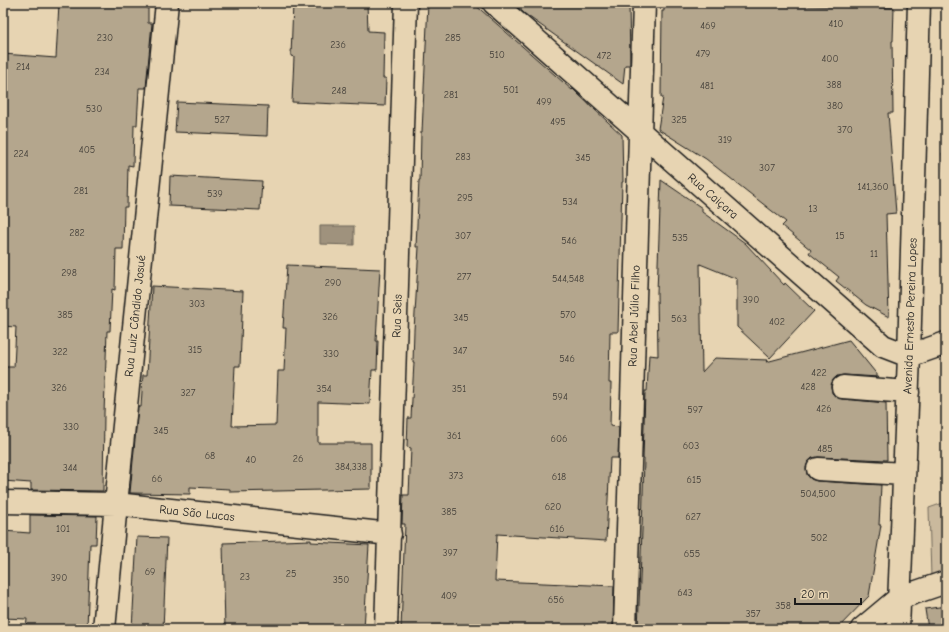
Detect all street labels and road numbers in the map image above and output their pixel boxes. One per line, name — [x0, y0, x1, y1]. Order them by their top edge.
street label: Rua Caiçara — [685, 170, 741, 222]
street label: Avenida Ernesto Pereira Lopes — [900, 238, 920, 394]
street label: Rua Luiz Cândido Josué — [122, 254, 148, 378]
street label: Rua Abel Júlio Filho — [625, 265, 643, 367]
street label: Rua Seis — [389, 294, 405, 338]
street label: Rua São Lucas — [159, 502, 235, 524]

